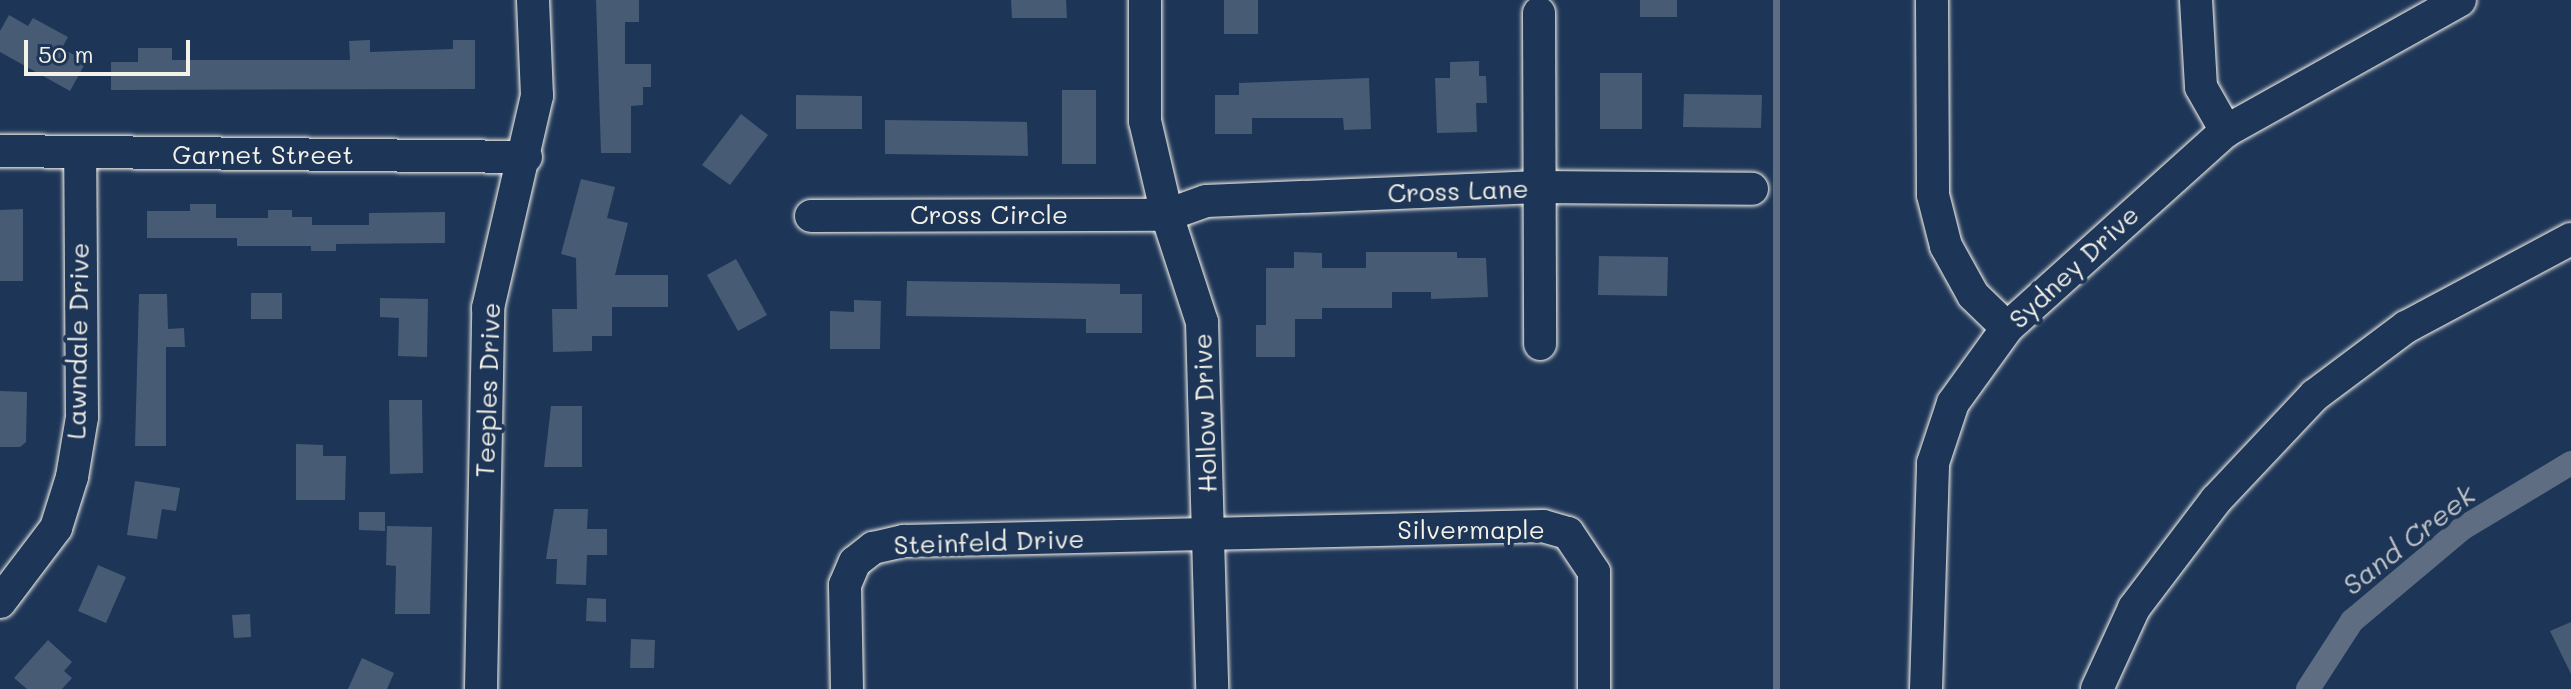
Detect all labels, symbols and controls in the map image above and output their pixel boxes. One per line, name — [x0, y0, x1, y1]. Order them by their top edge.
scale bar — [28, 24, 194, 74]
text: 50 m — [38, 38, 94, 69]
street label: Garnet Street — [172, 139, 354, 171]
street label: Cross Lane — [1387, 173, 1529, 209]
street label: Cross Circle — [910, 199, 1068, 231]
street label: Sydney Drive — [2003, 199, 2145, 335]
street label: Lawndale Drive — [61, 242, 95, 440]
street label: Teeples Drive — [469, 302, 507, 478]
street label: Hollow Drive — [1187, 333, 1223, 493]
water label: Sand Creek — [2335, 477, 2481, 601]
street label: Silvermaple — [1397, 514, 1545, 546]
street label: Steinfeld Drive — [893, 523, 1085, 561]

